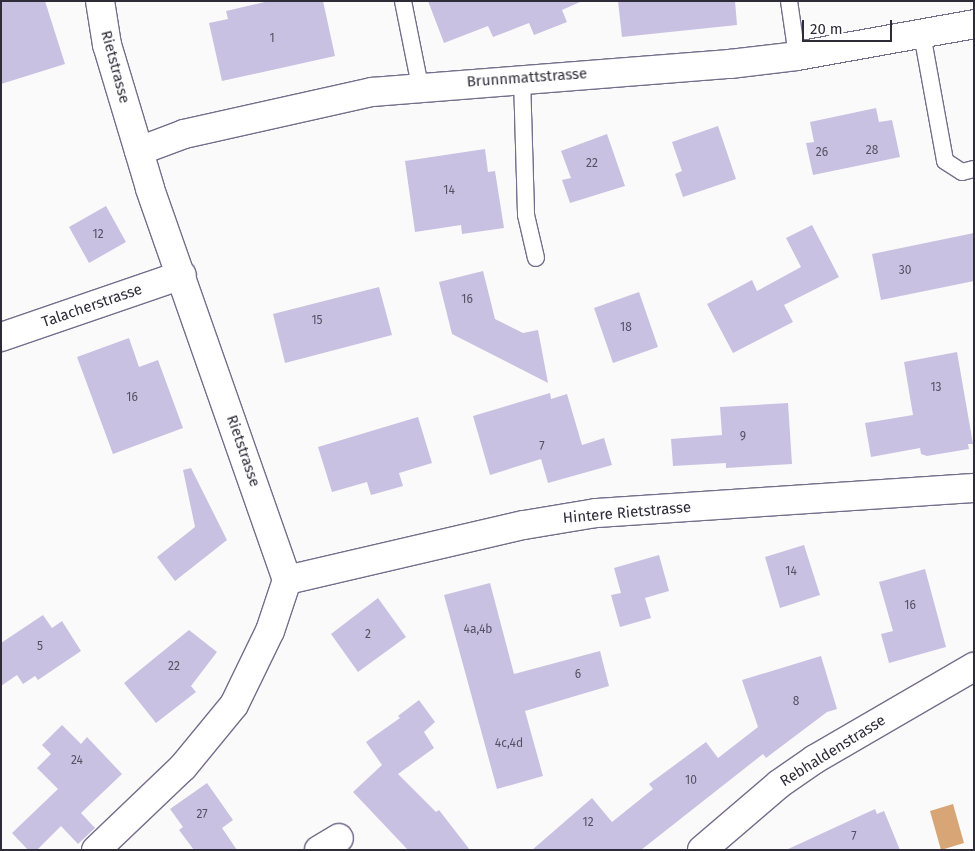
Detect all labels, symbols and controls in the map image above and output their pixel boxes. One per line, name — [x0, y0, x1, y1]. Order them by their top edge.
scale bar — [805, 10, 895, 42]
text: 20 m — [810, 20, 843, 38]
street label: Rietstrasse — [97, 29, 133, 105]
house number: 1 — [269, 32, 275, 46]
street label: Brunnmattstrasse — [466, 65, 588, 91]
house number: 28 — [866, 144, 878, 158]
house number: 26 — [816, 146, 828, 160]
house number: 22 — [586, 157, 598, 171]
house number: 14 — [443, 184, 455, 198]
house number: 12 — [92, 228, 104, 242]
house number: 30 — [899, 264, 911, 278]
street label: Talacherstrasse — [39, 280, 145, 332]
house number: 16 — [461, 293, 473, 307]
house number: 15 — [311, 314, 323, 328]
house number: 18 — [620, 321, 632, 335]
house number: 13 — [930, 381, 942, 395]
house number: 16 — [126, 391, 138, 405]
street label: Rietstrasse — [222, 413, 264, 489]
house number: 9 — [740, 430, 746, 444]
house number: 7 — [539, 440, 545, 454]
street label: Hintere Rietstrasse — [562, 498, 692, 528]
house number: 14 — [785, 565, 797, 579]
house number: 16 — [904, 599, 916, 613]
house number: 4a,4b — [464, 623, 492, 637]
house number: 2 — [365, 628, 371, 642]
house number: 5 — [37, 640, 43, 654]
house number: 22 — [168, 660, 180, 674]
house number: 6 — [575, 668, 581, 682]
house number: 8 — [793, 695, 799, 709]
street label: Rebhaldenstrasse — [777, 711, 889, 791]
house number: 4c,4d — [495, 737, 523, 751]
house number: 24 — [71, 754, 83, 768]
house number: 10 — [685, 774, 697, 788]
house number: 27 — [196, 808, 208, 822]
house number: 12 — [582, 816, 594, 830]
house number: 7 — [851, 830, 857, 844]

